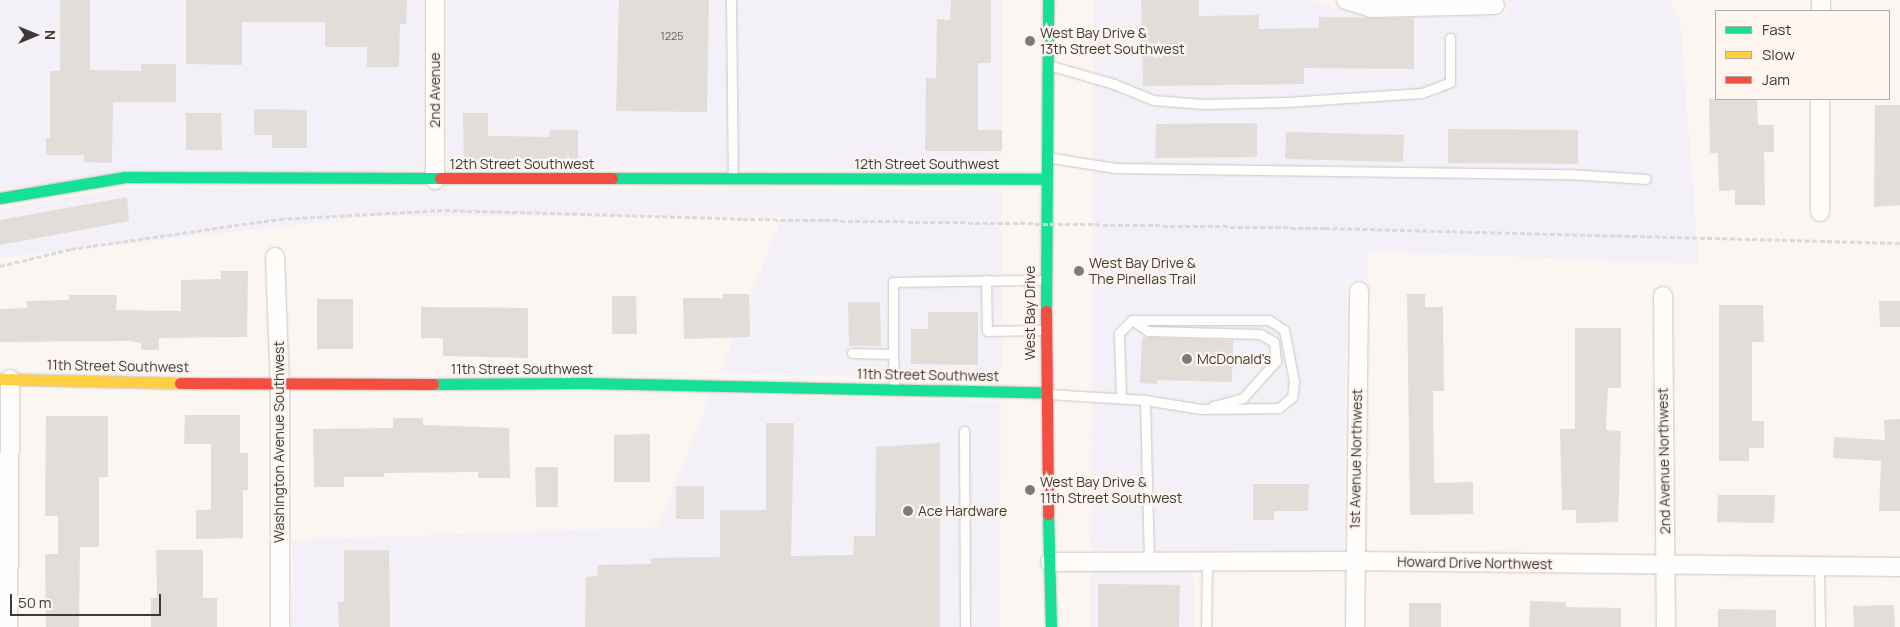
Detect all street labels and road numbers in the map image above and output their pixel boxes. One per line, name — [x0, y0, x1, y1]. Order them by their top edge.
street label: 2nd Avenue — [427, 52, 443, 128]
street label: 12th Street Southwest — [450, 156, 594, 172]
street label: 12th Street Southwest — [855, 156, 999, 172]
street label: West Bay Drive — [1022, 265, 1038, 361]
street label: Washington Avenue Southwest — [271, 341, 287, 543]
street label: 11th Street Southwest — [47, 356, 189, 376]
street label: 11th Street Southwest — [451, 361, 593, 377]
street label: 11th Street Southwest — [857, 365, 999, 385]
street label: 2nd Avenue Northwest — [1654, 388, 1674, 534]
street label: 1st Avenue Northwest — [1346, 389, 1366, 529]
street label: Howard Drive Northwest — [1397, 553, 1553, 573]

